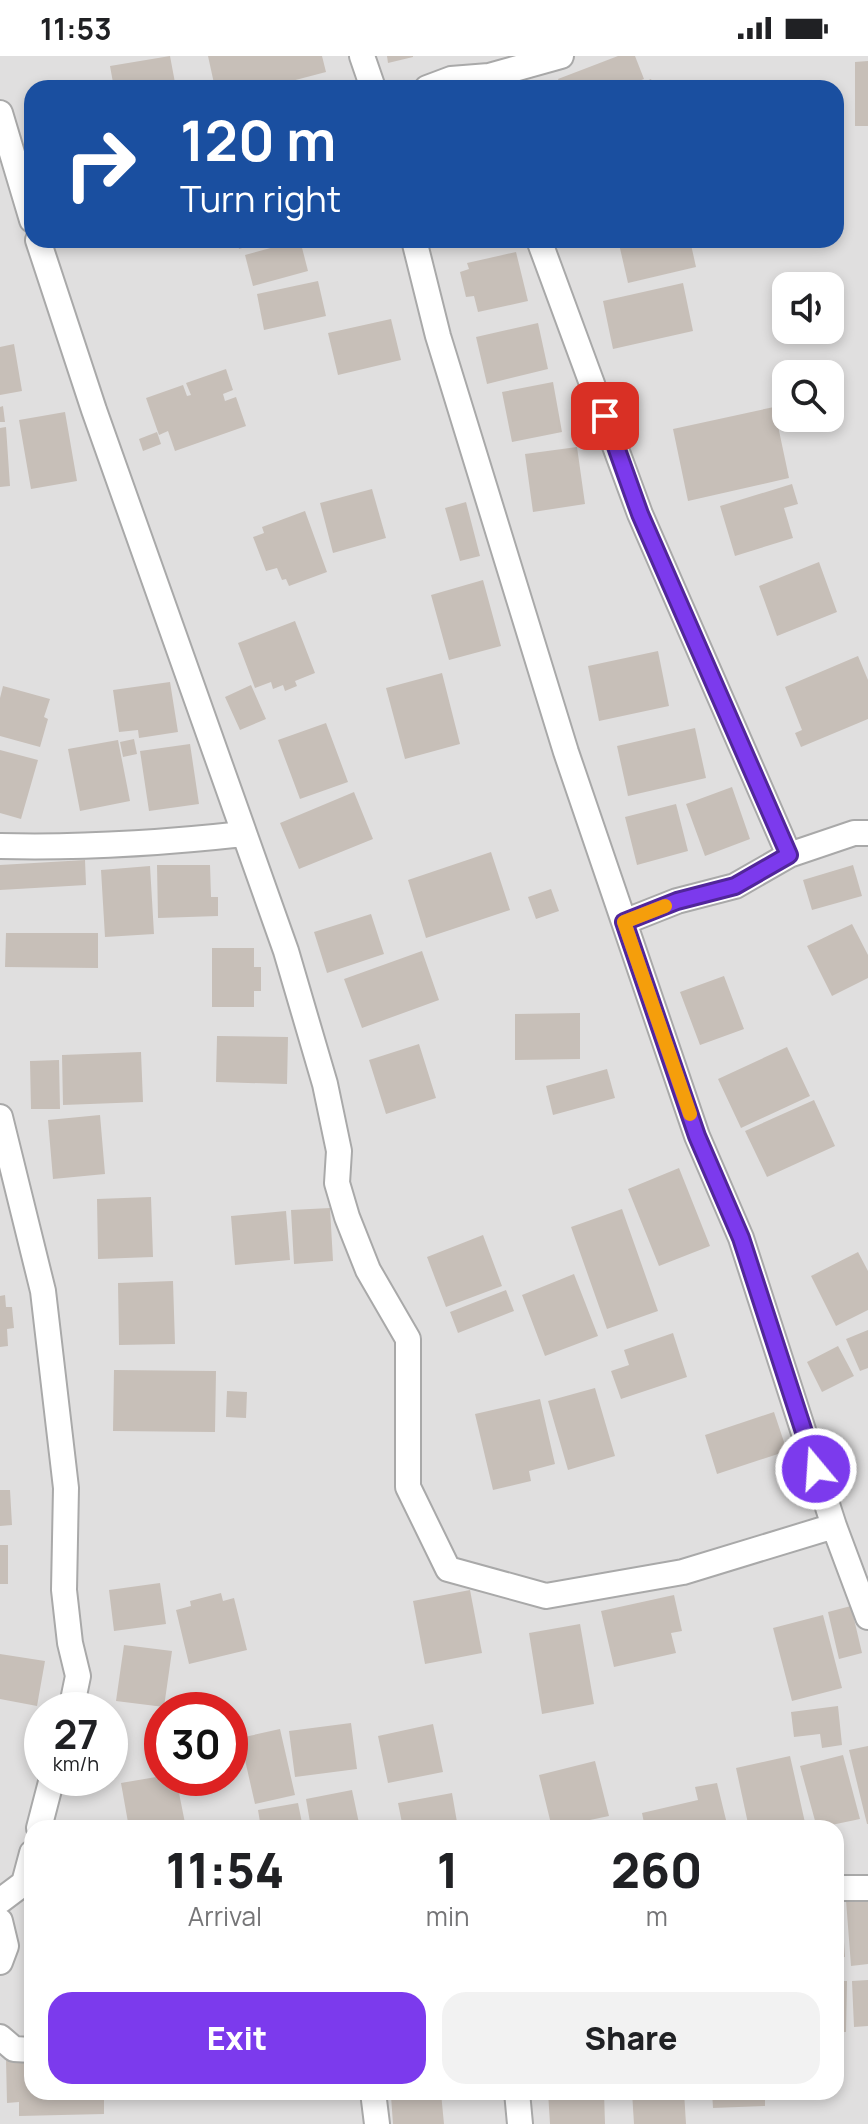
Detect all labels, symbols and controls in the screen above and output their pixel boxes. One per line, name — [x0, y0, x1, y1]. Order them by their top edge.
text: 11:53 — [40, 8, 112, 49]
text: 120 m — [180, 101, 336, 178]
icon: right — [48, 112, 152, 216]
text: Turn right — [180, 174, 341, 223]
map controls — [772, 272, 844, 432]
button: sound — [772, 272, 844, 344]
button: search — [772, 360, 844, 432]
pin — [571, 382, 639, 450]
icon: arrive — [583, 394, 627, 438]
position arrow — [774, 1427, 858, 1511]
speed limit sign: 30 — [144, 1692, 248, 1796]
text: 27 — [53, 1706, 99, 1761]
text: km/h — [53, 1750, 99, 1777]
text: 11:54 — [166, 1837, 284, 1902]
text: 1 — [437, 1837, 459, 1902]
text: 260 — [611, 1837, 702, 1902]
text: Arrival — [188, 1898, 262, 1934]
text: min — [426, 1898, 469, 1934]
text: m — [646, 1898, 668, 1934]
button: Exit — [48, 1992, 426, 2084]
button: Share — [442, 1992, 820, 2084]

